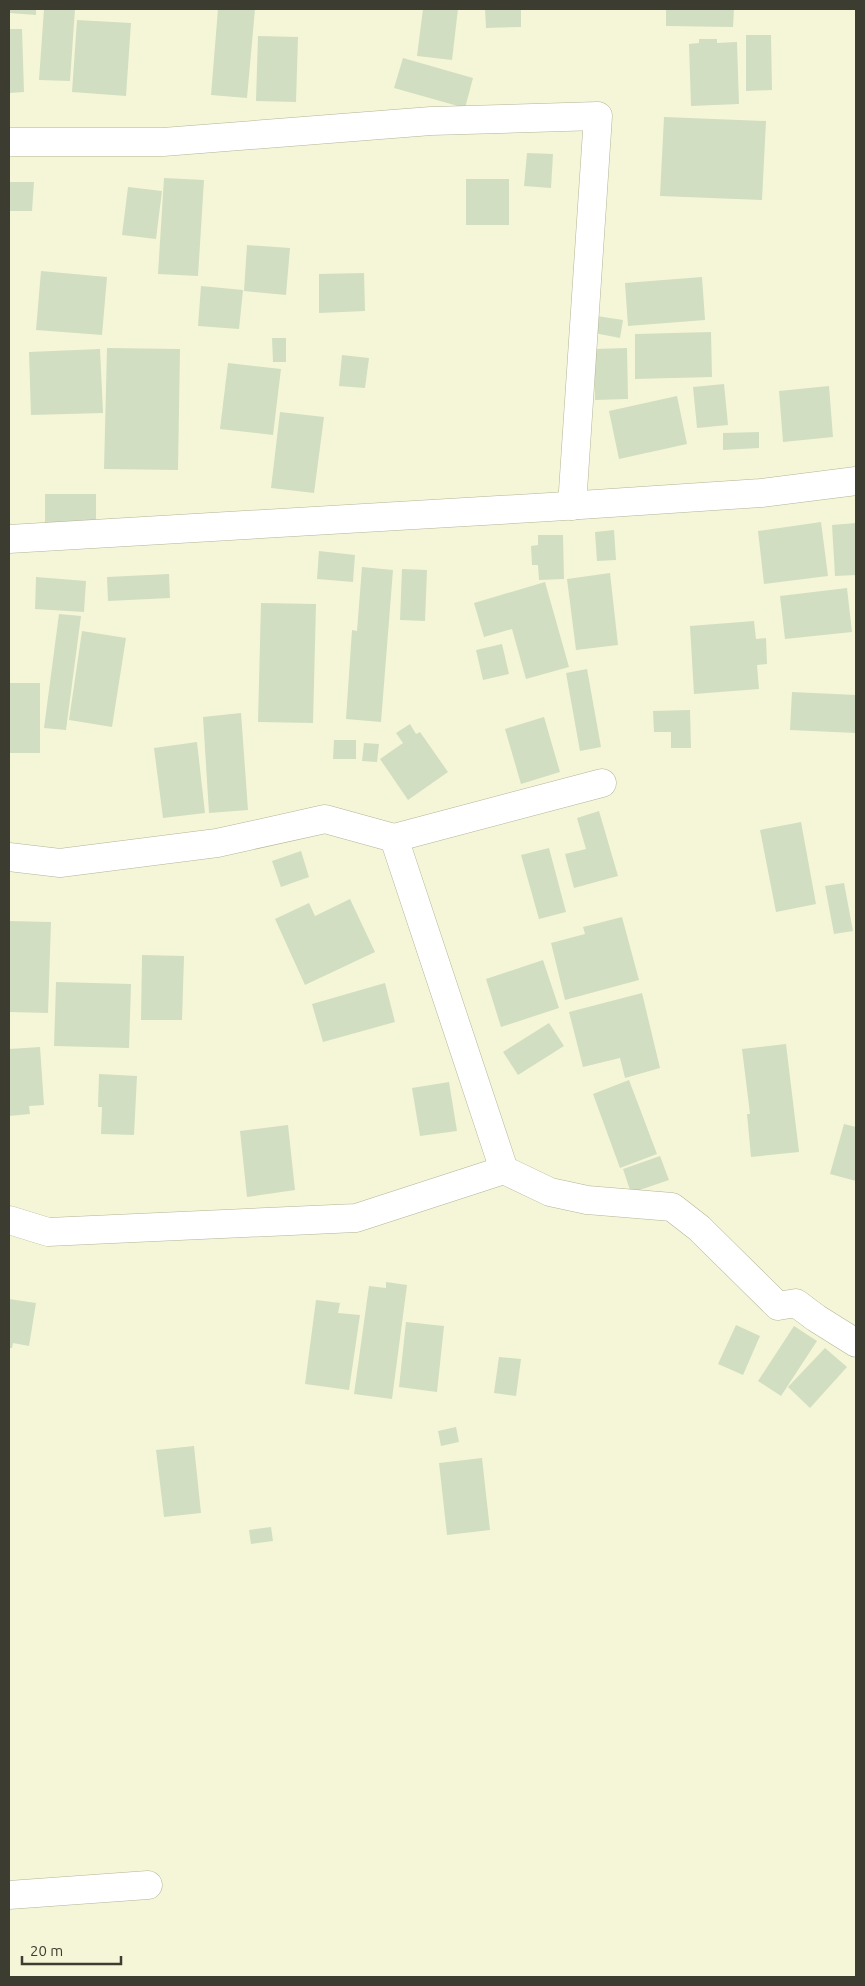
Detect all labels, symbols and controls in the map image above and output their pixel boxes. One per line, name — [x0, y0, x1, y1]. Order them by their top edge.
scale bar — [22, 1934, 121, 1966]
text: 20 m — [30, 1942, 63, 1959]

